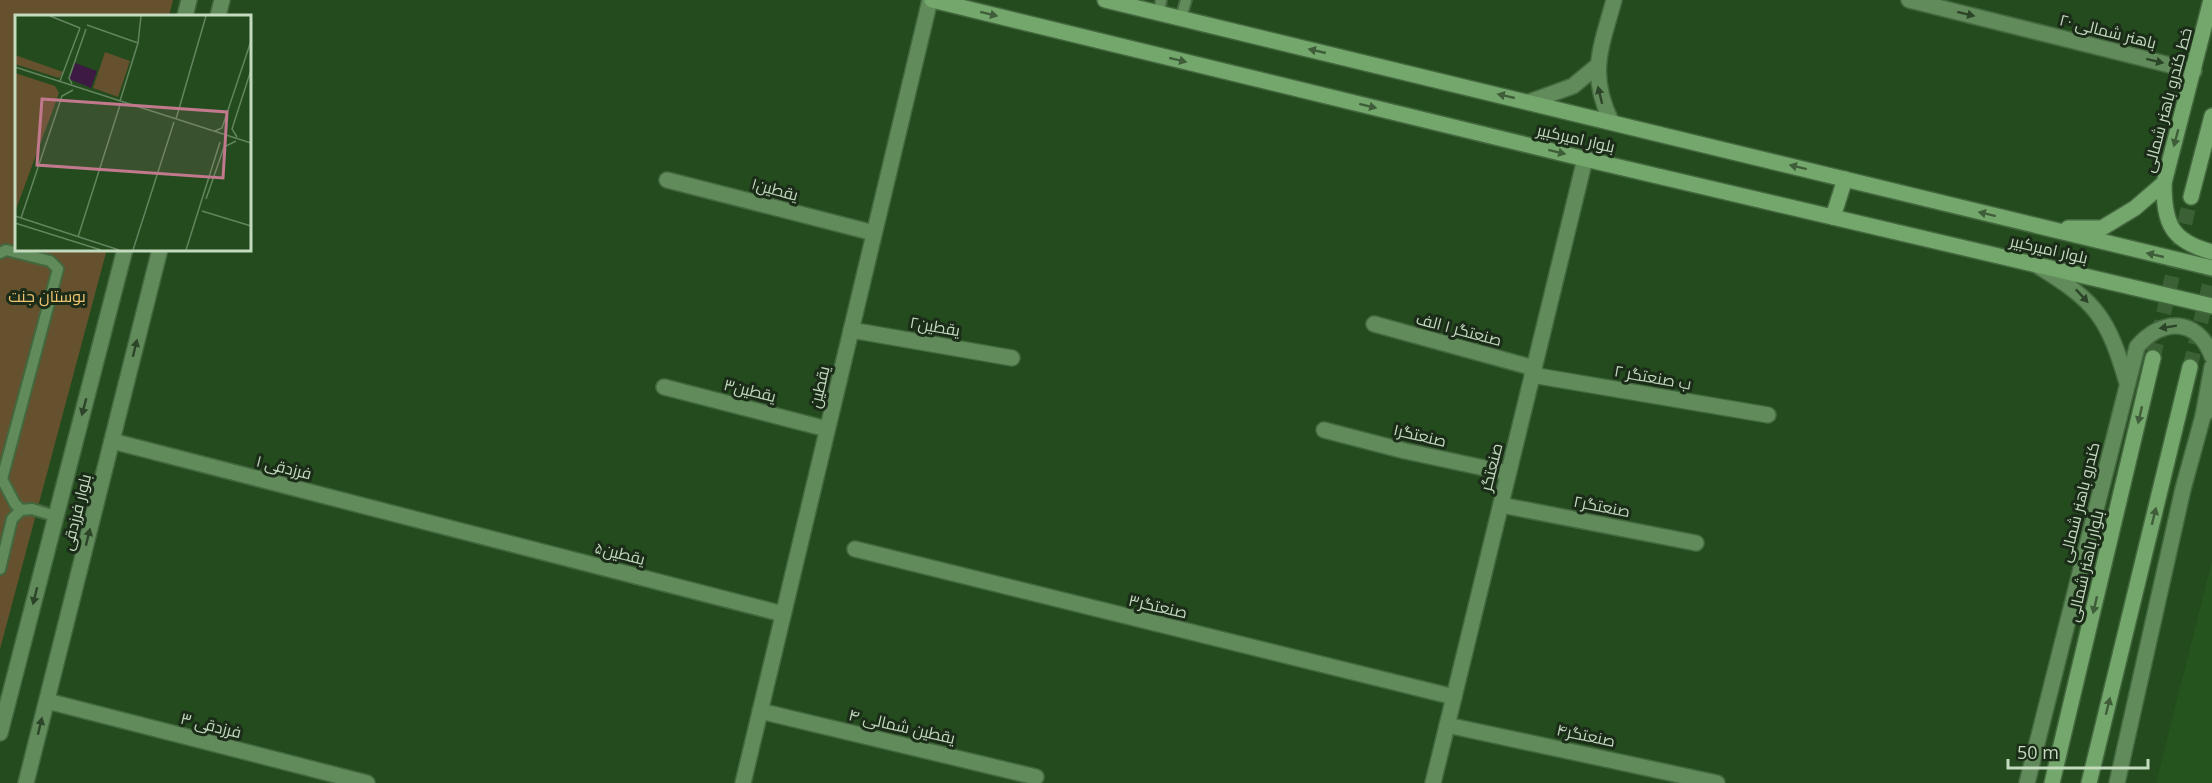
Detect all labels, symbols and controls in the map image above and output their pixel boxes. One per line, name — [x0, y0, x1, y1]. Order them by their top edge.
street label: ۲۰ باهنر شمالی — [2057, 8, 2159, 54]
one-way arrow — [979, 9, 998, 19]
one-way arrow — [1956, 10, 1975, 20]
inset map — [15, 15, 250, 250]
street label: خط کندرو باهنر شمالی — [2137, 25, 2197, 175]
one-way arrow — [1307, 45, 1326, 55]
one-way arrow — [1169, 55, 1187, 65]
one-way arrow — [2146, 56, 2164, 66]
one-way arrow — [1595, 86, 1605, 104]
one-way arrow — [1497, 91, 1515, 101]
one-way arrow — [1358, 102, 1377, 112]
street label: بلوار امیرکبیر — [1534, 118, 1617, 158]
one-way arrow — [2171, 129, 2181, 147]
one-way arrow — [1548, 148, 1566, 158]
one-way arrow — [1789, 162, 1807, 172]
street label: یقطین۱ — [749, 172, 801, 206]
one-way arrow — [1978, 209, 1996, 219]
street label: بلوار امیرکبیر — [2007, 229, 2090, 269]
one-way arrow — [2146, 249, 2164, 259]
park label: بوستان جنت — [8, 285, 86, 307]
one-way arrow — [2075, 289, 2089, 304]
street label: صنعتگر ۱ الف — [1414, 307, 1504, 351]
street label: یقطین۲ — [908, 311, 963, 341]
one-way arrow — [2158, 323, 2177, 332]
one-way arrow — [131, 339, 140, 357]
street label: ۲ ب صنعتگر — [1613, 359, 1693, 395]
street label: یقطین — [804, 363, 835, 410]
street label: یقطین۳ — [722, 373, 779, 407]
one-way arrow — [78, 398, 88, 416]
one-way arrow — [2134, 406, 2144, 424]
street label: صنعتگر۱ — [1391, 418, 1449, 452]
street label: کندرو باهنر شمالی — [2053, 440, 2105, 564]
street label: صنعتگر — [1474, 441, 1508, 494]
street label: فرزدقی ۱ — [254, 450, 314, 484]
street label: بلوار فرزدقی — [56, 471, 96, 553]
street label: صنعتگر۲ — [1572, 490, 1632, 522]
one-way arrow — [2149, 507, 2159, 525]
street label: بلوار باهنر شمالی — [2061, 508, 2109, 624]
one-way arrow — [84, 528, 93, 546]
street label: یقطین۵ — [593, 536, 648, 570]
one-way arrow — [29, 587, 39, 605]
street label: صنعتگر۳ — [1126, 589, 1190, 623]
one-way arrow — [2089, 596, 2099, 614]
one-way arrow — [2103, 697, 2113, 715]
street label: یقطین شمالی ۴ — [847, 703, 958, 749]
street label: فرزدقی ۳ — [178, 707, 244, 743]
one-way arrow — [36, 717, 46, 735]
street label: صنعتگر۴ — [1555, 718, 1617, 752]
scale bar — [2008, 732, 2148, 770]
text: 50 m — [2017, 740, 2059, 764]

